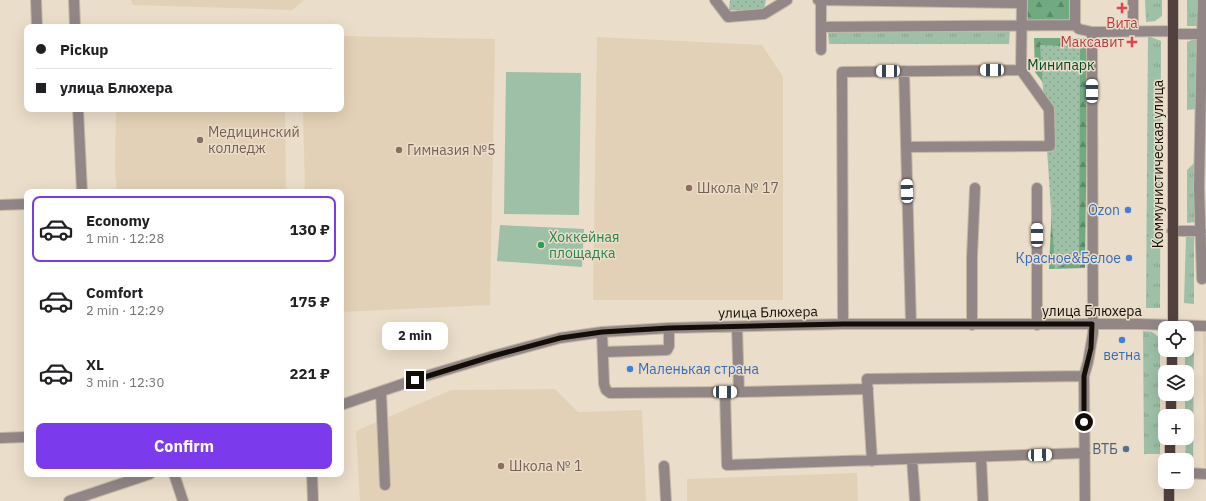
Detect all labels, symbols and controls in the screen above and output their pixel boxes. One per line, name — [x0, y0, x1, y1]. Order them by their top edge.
marker: Вита — [1117, 3, 1127, 13]
place label: Вита — [1106, 14, 1138, 32]
place label: Максавит — [1061, 33, 1124, 51]
marker: Максавит — [1127, 37, 1137, 47]
text: Pickup — [60, 40, 108, 59]
park label: Минипарк — [1027, 56, 1095, 74]
car — [980, 64, 1004, 76]
car — [876, 65, 900, 77]
text: улица Блюхера — [60, 78, 173, 97]
car — [1086, 79, 1098, 103]
street label: Коммунистическая улица — [1149, 79, 1167, 248]
place label: Медицинский колледж — [208, 123, 300, 157]
marker: Медицинский колледж — [195, 135, 205, 145]
place label: Гимназия №5 — [407, 141, 496, 159]
marker: Гимназия №5 — [394, 145, 404, 155]
place label: Школа № 17 — [697, 179, 779, 197]
car — [901, 179, 913, 203]
marker: Школа № 17 — [684, 183, 694, 193]
place label: Ozon — [1088, 201, 1120, 219]
marker: Ozon — [1123, 205, 1133, 215]
icon: car — [38, 211, 74, 247]
text: Economy — [86, 211, 150, 230]
text: 130 ₽ — [290, 220, 330, 239]
car — [1031, 223, 1043, 247]
place label: Хоккейная площадка — [549, 228, 620, 262]
text: 1 min · 12:28 — [86, 230, 164, 247]
marker: Хоккейная площадка — [536, 240, 546, 250]
place label: Красное&Белое — [1016, 249, 1121, 267]
marker: Красное&Белое — [1124, 253, 1134, 263]
icon: car — [38, 283, 74, 319]
text: Comfort — [86, 283, 143, 302]
text: 175 ₽ — [290, 292, 330, 311]
text: 2 min · 12:29 — [86, 302, 164, 319]
street label: улица Блюхера — [718, 302, 819, 322]
street label: улица Блюхера — [1042, 302, 1142, 320]
map controls — [1158, 321, 1194, 489]
button: locate — [1158, 321, 1194, 357]
callout: 2 min — [382, 322, 448, 350]
text: 2 min — [398, 327, 432, 344]
marker: ветна — [1117, 335, 1127, 345]
place label: ветна — [1103, 346, 1141, 364]
icon: car — [38, 355, 74, 391]
text: XL — [86, 355, 104, 374]
place label: Маленькая страна — [638, 360, 759, 378]
text: 221 ₽ — [290, 364, 330, 383]
marker: Маленькая страна — [625, 364, 635, 374]
button: layers — [1158, 365, 1194, 401]
route end — [406, 371, 424, 389]
text: 3 min · 12:30 — [86, 374, 164, 391]
car — [713, 386, 737, 398]
button: + — [1158, 409, 1194, 445]
route start — [1075, 413, 1093, 431]
button: Confirm — [36, 423, 332, 469]
place label: ВТБ — [1092, 440, 1118, 458]
marker: ВТБ — [1121, 444, 1131, 454]
car — [1028, 449, 1052, 461]
button: − — [1158, 453, 1194, 489]
place label: Школа № 1 — [509, 457, 582, 475]
marker: Школа № 1 — [496, 461, 506, 471]

